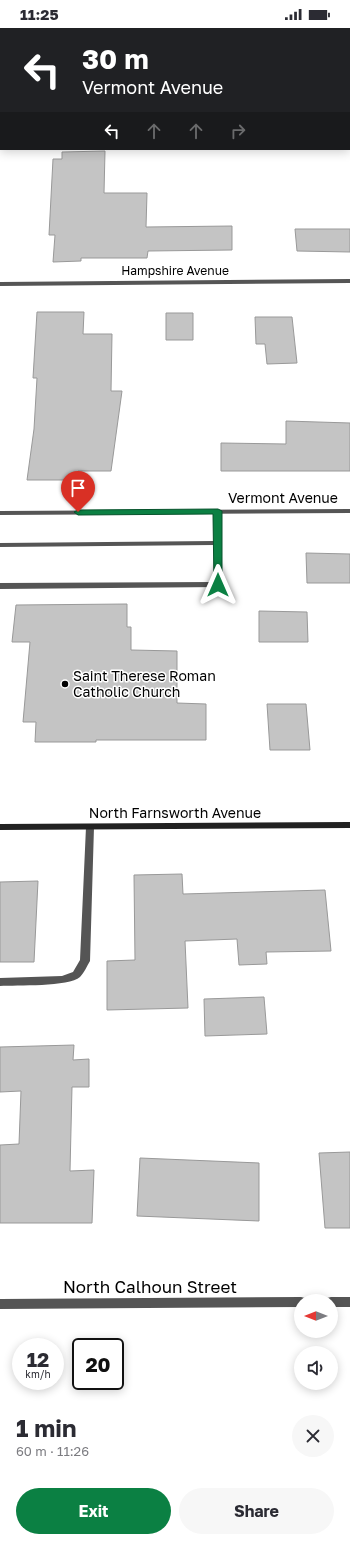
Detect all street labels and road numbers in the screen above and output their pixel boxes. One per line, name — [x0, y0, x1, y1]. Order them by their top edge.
street label: Hampshire Avenue — [121, 263, 229, 278]
street label: Vermont Avenue — [228, 489, 338, 506]
street label: North Farnsworth Avenue — [89, 804, 261, 821]
street label: North Calhoun Street — [63, 1276, 237, 1297]

